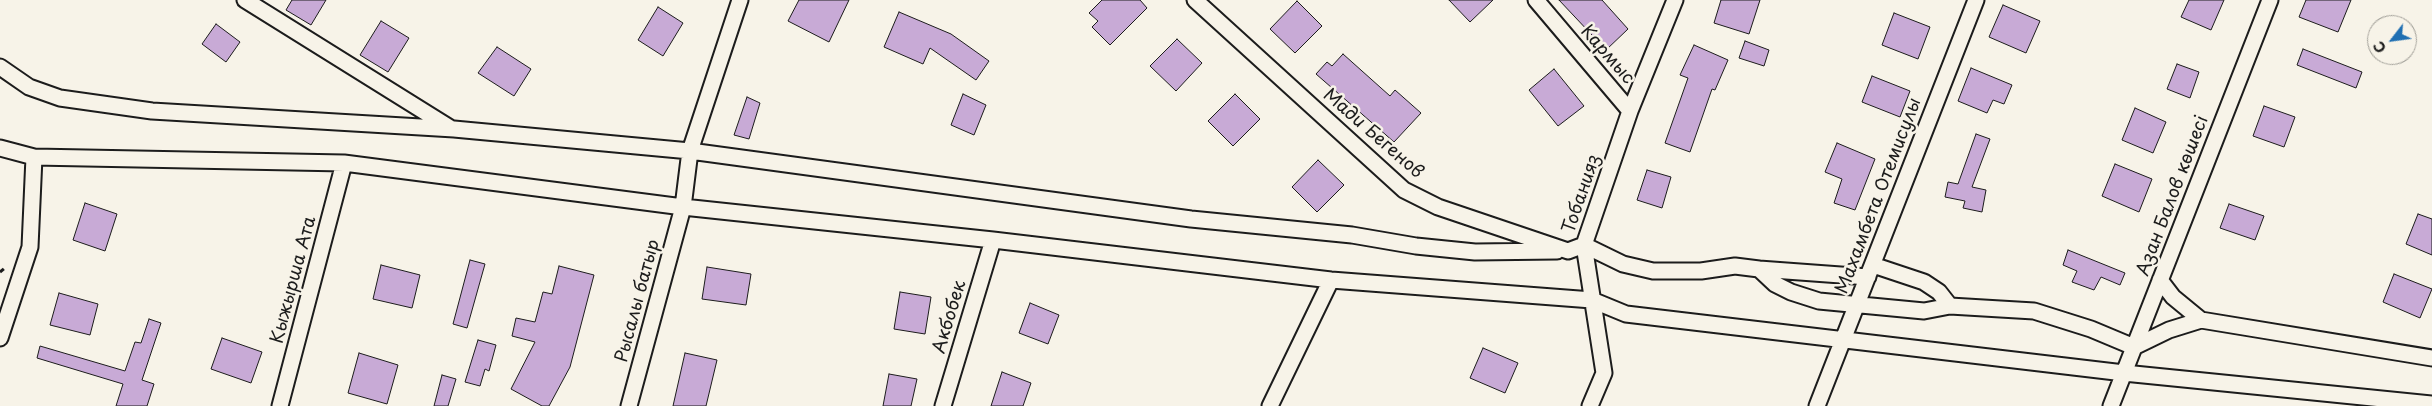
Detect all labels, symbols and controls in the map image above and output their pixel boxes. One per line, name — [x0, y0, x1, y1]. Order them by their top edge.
north arrow — [2367, 15, 2417, 65]
street label: Кармыс — [1576, 21, 1638, 89]
text: С — [2368, 37, 2391, 57]
street label: Мади Бегенов — [1318, 85, 1428, 183]
street label: Махамбета Отемисулы — [1832, 95, 1926, 297]
street label: Азан Балов көшесі — [2132, 113, 2214, 279]
street label: Тобанияз — [1558, 152, 1606, 236]
street label: Кыжырша Ата — [267, 214, 321, 346]
street label: Рысалы батыр — [611, 237, 665, 365]
street label: Акбобек — [929, 278, 971, 356]

